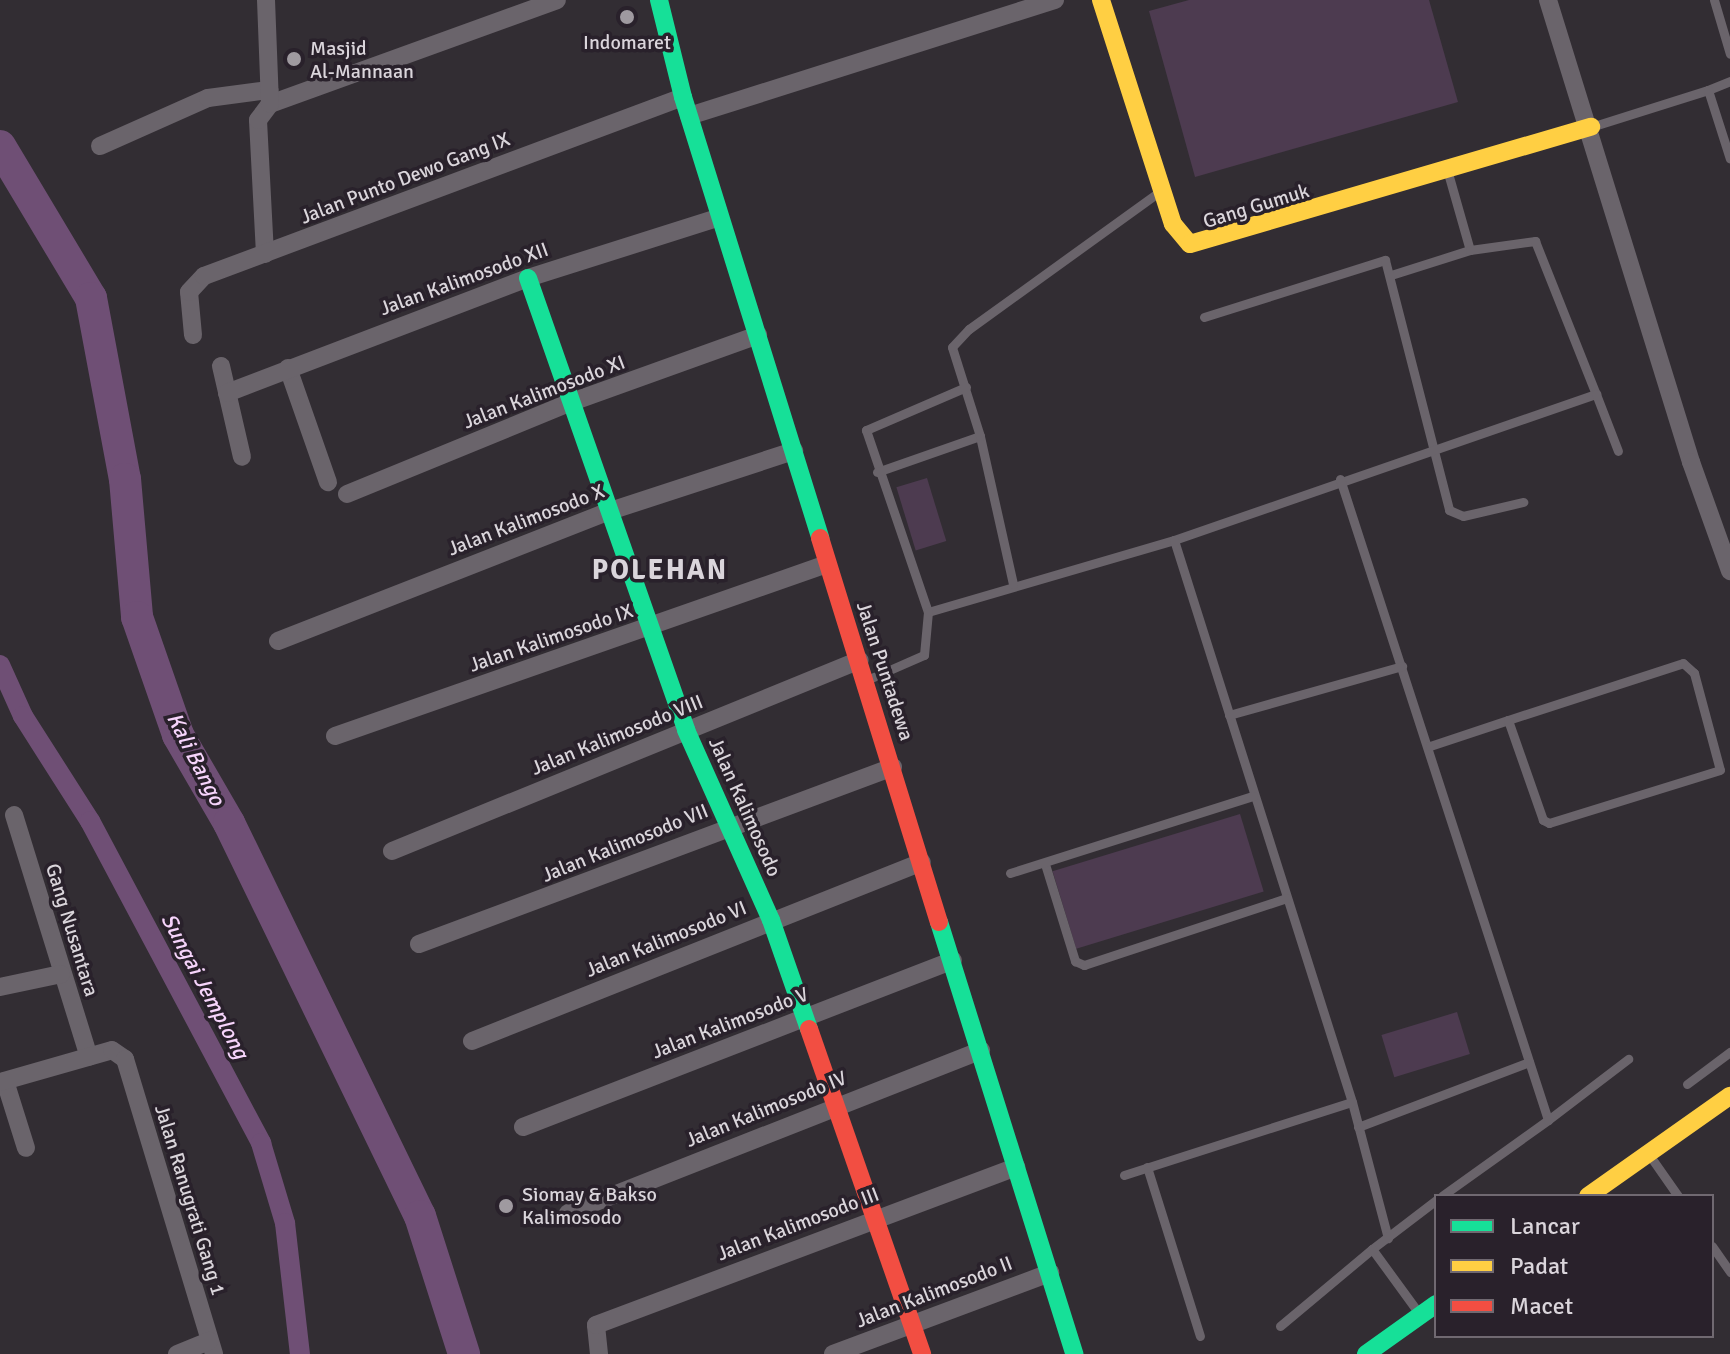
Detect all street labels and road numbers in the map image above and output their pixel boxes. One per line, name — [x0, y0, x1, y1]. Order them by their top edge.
street label: Jalan Punto Dewo Gang IX — [297, 127, 513, 229]
street label: Gang Gumuk — [1200, 179, 1312, 233]
street label: Jalan Kalimosodo XII — [376, 237, 552, 321]
street label: Jalan Kalimosodo XI — [460, 350, 628, 434]
street label: Jalan Kalimosodo X — [444, 479, 608, 561]
street label: Jalan Puntadewa — [851, 598, 919, 744]
street label: Jalan Kalimosodo IX — [466, 599, 636, 677]
street label: Jalan Kalimosodo VIII — [528, 690, 706, 780]
street label: Jalan Kalimosodo — [704, 734, 786, 880]
street label: Jalan Kalimosodo VII — [538, 799, 712, 887]
street label: Gang Nusantara — [40, 861, 104, 999]
street label: Jalan Kalimosodo VI — [582, 896, 750, 982]
street label: Jalan Kalimosodo V — [648, 982, 812, 1064]
street label: Jalan Kalimosodo IV — [682, 1066, 850, 1152]
street label: Jalan Ranugrati Gang 1 — [150, 1102, 230, 1298]
street label: Jalan Kalimosodo III — [714, 1182, 882, 1266]
street label: Jalan Kalimosodo II — [852, 1251, 1016, 1333]

